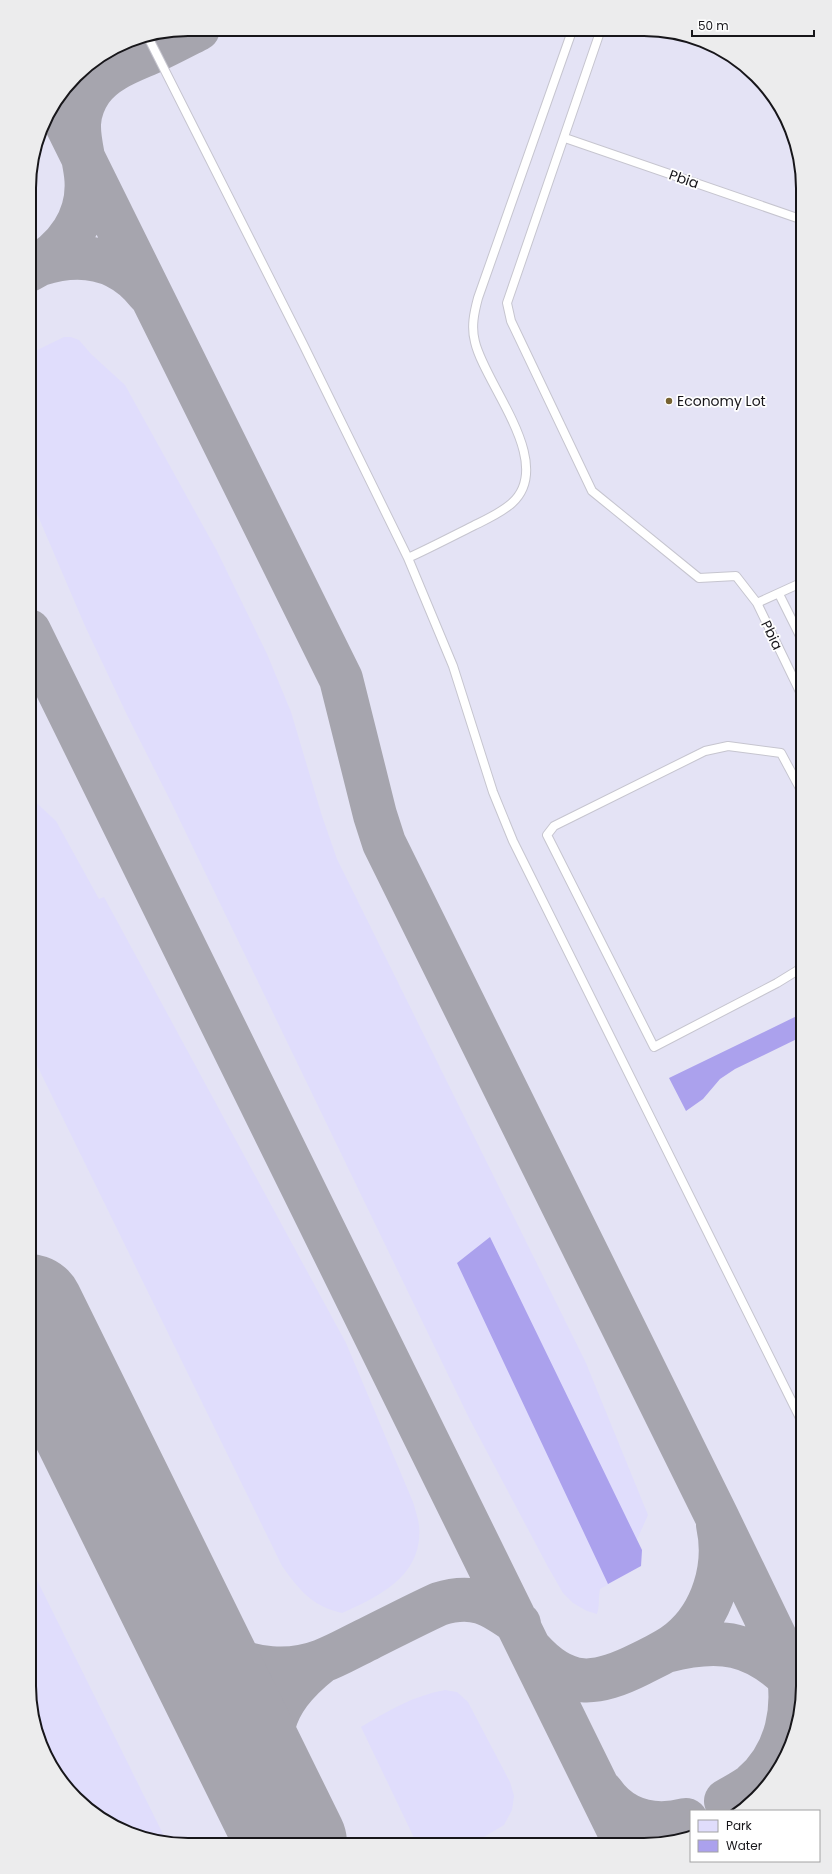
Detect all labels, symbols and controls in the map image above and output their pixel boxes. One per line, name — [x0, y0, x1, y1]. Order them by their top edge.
scale bar — [692, 12, 814, 38]
text: 50 m — [698, 17, 729, 34]
street label: Pbia — [666, 165, 702, 193]
place label: Economy Lot — [677, 391, 766, 411]
marker: Economy Lot — [664, 396, 674, 406]
street label: Pbia — [756, 617, 788, 653]
legend — [690, 1810, 820, 1862]
text: Park — [726, 1817, 753, 1834]
text: Water — [726, 1837, 763, 1854]

